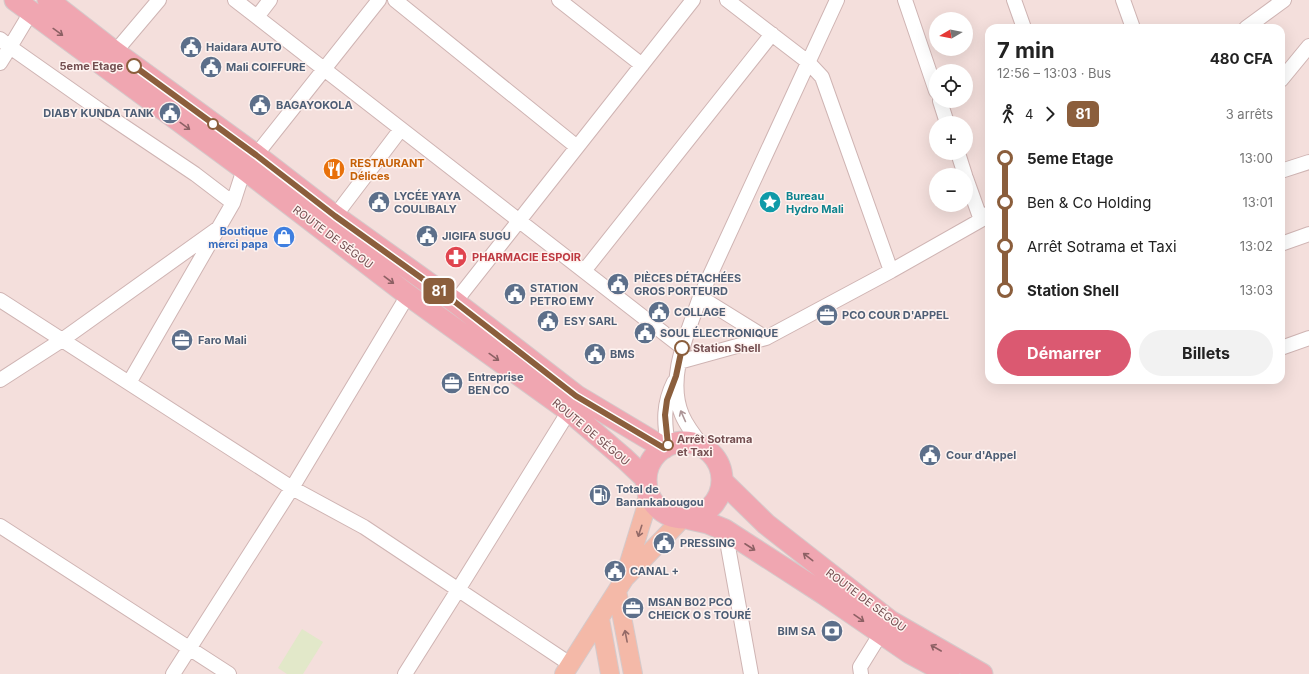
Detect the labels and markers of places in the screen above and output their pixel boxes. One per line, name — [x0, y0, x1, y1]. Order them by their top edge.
public building icon: Haidara AUTO — [178, 34, 204, 60]
place label: Haidara AUTO — [206, 40, 282, 54]
public building icon: Mali COIFFURE — [198, 54, 224, 80]
marker: 5eme Etage — [126, 58, 142, 74]
place label: 5eme Etage — [60, 59, 123, 73]
place label: Mali COIFFURE — [226, 60, 306, 74]
public building icon: BAGAYOKOLA — [247, 92, 273, 118]
place label: BAGAYOKOLA — [276, 98, 353, 112]
public building icon: DIABY KUNDA TANK — [157, 100, 183, 126]
place label: DIABY KUNDA TANK — [43, 106, 154, 120]
unlabelled marker — [207, 118, 219, 130]
restaurant icon: RESTAURANT Délices — [321, 156, 347, 182]
place label: RESTAURANT Délices — [350, 156, 425, 183]
public building icon: LYCÉE YAYA COULIBALY — [366, 189, 392, 215]
place label: LYCÉE YAYA COULIBALY — [394, 189, 461, 216]
place icon: Bureau Hydro Mali — [757, 189, 783, 215]
place label: Bureau Hydro Mali — [786, 189, 844, 216]
public building icon: JIGIFA SUGU — [414, 223, 440, 249]
place label: Boutique merci papa — [208, 224, 268, 251]
shop icon: Boutique merci papa — [271, 224, 297, 250]
place label: JIGIFA SUGU — [442, 229, 511, 243]
pharmacy icon: PHARMACIE ESPOIR — [443, 244, 469, 270]
place label: PHARMACIE ESPOIR — [472, 250, 581, 264]
public building icon: PIÈCES DÉTACHÉES GROS PORTEURD — [605, 271, 631, 297]
place label: PIÈCES DÉTACHÉES GROS PORTEURD — [634, 271, 741, 298]
public building icon: STATION PETRO EMY — [502, 281, 528, 307]
place label: STATION PETRO EMY — [530, 281, 594, 308]
public building icon: COLLAGE — [646, 299, 672, 325]
office icon: PCO COUR D'APPEL — [814, 302, 840, 328]
place label: COLLAGE — [674, 305, 726, 319]
public building icon: ESY SARL — [535, 308, 561, 334]
place label: PCO COUR D'APPEL — [842, 308, 949, 322]
place label: ESY SARL — [564, 314, 617, 328]
public building icon: SOUL ÉLECTRONIQUE — [632, 320, 658, 346]
place label: SOUL ÉLECTRONIQUE — [660, 326, 778, 340]
office icon: Faro Mali — [169, 327, 195, 353]
place label: Faro Mali — [198, 333, 247, 347]
marker: Station Shell — [674, 340, 690, 356]
public building icon: BMS — [582, 341, 608, 367]
place label: Station Shell — [693, 341, 760, 355]
place label: BMS — [610, 347, 635, 361]
office icon: Entreprise BEN CO — [439, 370, 465, 396]
place label: Entreprise BEN CO — [468, 370, 524, 397]
place label: Arrêt Sotrama et Taxi — [677, 432, 752, 459]
marker: Arrêt Sotrama et Taxi — [662, 439, 674, 451]
public building icon: Cour d'Appel — [917, 442, 943, 468]
place label: Cour d'Appel — [946, 448, 1016, 462]
fuel station icon: Total de Banankabougou — [587, 482, 613, 508]
place label: Total de Banankabougou — [616, 482, 704, 509]
public building icon: PRESSING — [651, 530, 677, 556]
place label: PRESSING — [680, 536, 735, 550]
public building icon: CANAL + — [602, 558, 628, 584]
place label: CANAL + — [630, 564, 679, 578]
office icon: MSAN B02 PCO CHEICK O S TOURÉ — [620, 595, 646, 621]
place label: MSAN B02 PCO CHEICK O S TOURÉ — [648, 595, 751, 622]
bank icon: BIM SA — [819, 618, 845, 644]
place label: BIM SA — [778, 624, 816, 638]

